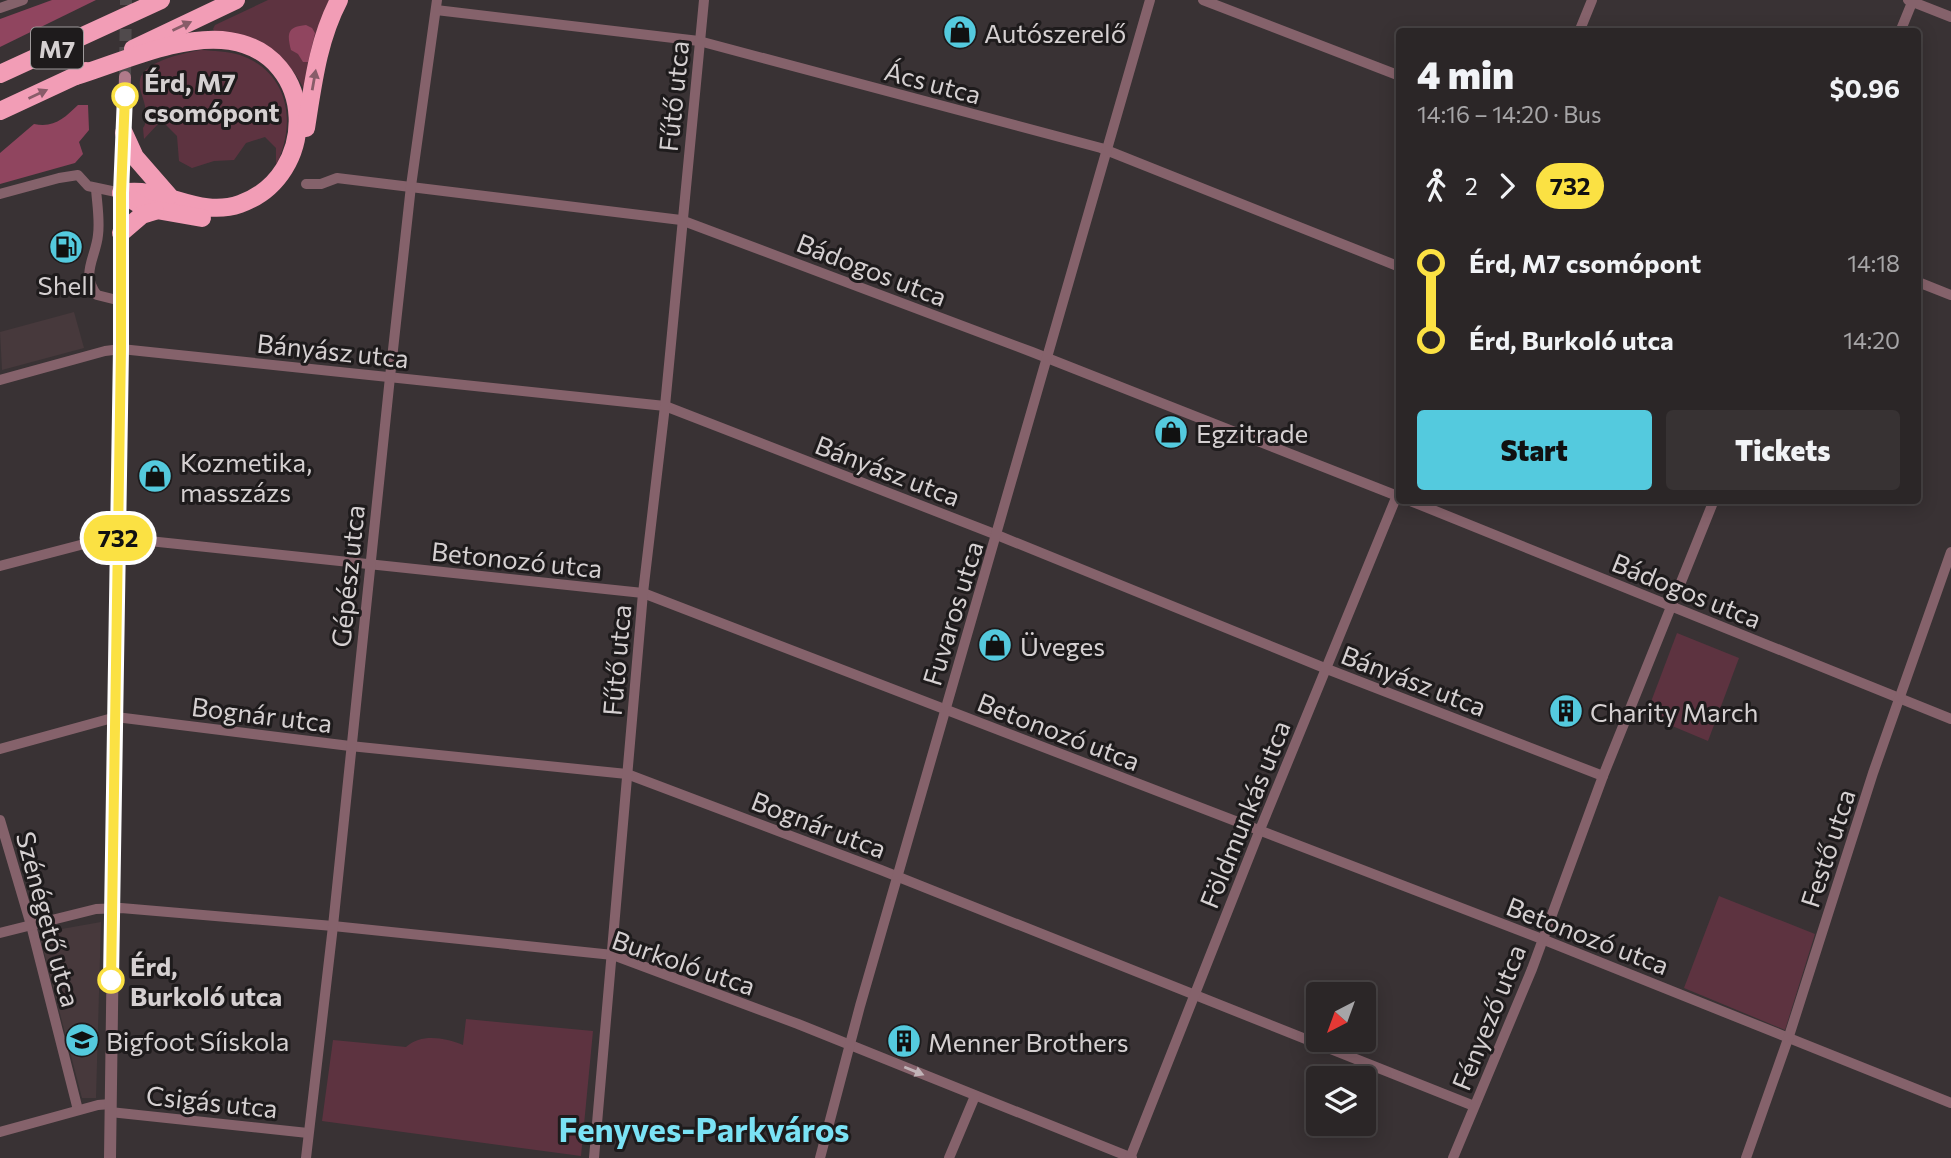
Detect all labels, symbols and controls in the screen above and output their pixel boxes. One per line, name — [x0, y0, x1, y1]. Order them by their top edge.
shop icon: Autószerelő — [941, 13, 979, 51]
place label: Autószerelő — [984, 17, 1126, 48]
one-way arrow — [172, 20, 192, 31]
road number: M7 — [31, 28, 83, 68]
street label: Fűtő utca — [652, 39, 694, 153]
text: 4 min — [1417, 50, 1514, 97]
street label: Ács utca — [881, 54, 985, 110]
place label: Érd, M7 csomópont — [144, 66, 279, 127]
one-way arrow — [309, 69, 320, 91]
text: $0.96 — [1830, 72, 1900, 103]
marker: Érd, M7 csomópont — [112, 83, 138, 109]
one-way arrow — [28, 88, 48, 99]
text: 14:16 – 14:20 · Bus — [1417, 100, 1601, 128]
icon: walk — [1417, 167, 1455, 205]
icon: forward — [1488, 167, 1526, 205]
text: 732 — [1550, 171, 1590, 200]
text: 2 — [1465, 172, 1478, 200]
street label: Bádogos utca — [793, 226, 951, 312]
fuel station icon: Shell — [47, 228, 85, 266]
text: Érd, M7 csomópont — [1469, 247, 1701, 278]
text: 14:18 — [1847, 249, 1900, 277]
place label: Shell — [37, 269, 95, 300]
text: Érd, Burkoló utca — [1469, 324, 1674, 355]
text: 14:20 — [1843, 326, 1900, 354]
street label: Bányász utca — [255, 327, 411, 373]
button: Start — [1417, 410, 1652, 490]
button: Tickets — [1666, 410, 1900, 490]
shop icon: Egzitrade — [1152, 413, 1190, 451]
place label: Egzitrade — [1196, 417, 1308, 448]
street label: Bányász utca — [811, 428, 965, 512]
place label: Kozmetika, masszázs — [180, 446, 312, 507]
shop icon: Kozmetika, masszázs — [136, 457, 174, 495]
street label: Gépész utca — [324, 503, 370, 649]
line badge: 732 — [78, 515, 158, 561]
text: 732 — [98, 523, 138, 552]
street label: Betonozó utca — [430, 535, 604, 583]
street label: Fuvaros utca — [915, 537, 989, 689]
street label: Bádogos utca — [1608, 546, 1766, 634]
street label: Fűtő utca — [596, 603, 636, 717]
shop icon: Üveges — [976, 626, 1014, 664]
place label: Üveges — [1020, 630, 1105, 661]
street label: Bányász utca — [1337, 638, 1491, 722]
street label: Betonozó utca — [973, 686, 1145, 776]
street label: Bognár utca — [190, 690, 334, 738]
building icon: Charity March — [1547, 692, 1585, 730]
place label: Charity March — [1590, 696, 1758, 727]
street label: Földmunkás utca — [1192, 716, 1296, 912]
street label: Bognár utca — [747, 784, 891, 864]
street label: Festő utca — [1793, 785, 1861, 911]
street label: Szénégető utca — [11, 828, 87, 1010]
street label: Betonozó utca — [1502, 890, 1674, 980]
street label: Burkoló utca — [608, 923, 760, 1001]
street label: Fényező utca — [1445, 940, 1531, 1094]
place label: Érd, Burkoló utca — [130, 950, 282, 1011]
marker: Érd, Burkoló utca — [98, 967, 124, 993]
north arrow — [1306, 982, 1376, 1052]
map controls — [1306, 982, 1376, 1136]
school or university icon: Bigfoot Síiskola — [63, 1021, 101, 1059]
building icon: Menner Brothers — [885, 1022, 923, 1060]
place label: Bigfoot Síiskola — [106, 1025, 289, 1056]
place label: Menner Brothers — [928, 1026, 1129, 1057]
one-way arrow — [903, 1066, 924, 1077]
button: layers — [1306, 1066, 1376, 1136]
street label: Csigás utca — [145, 1079, 279, 1123]
district label: Fenyves-Parkváros — [559, 1108, 849, 1149]

